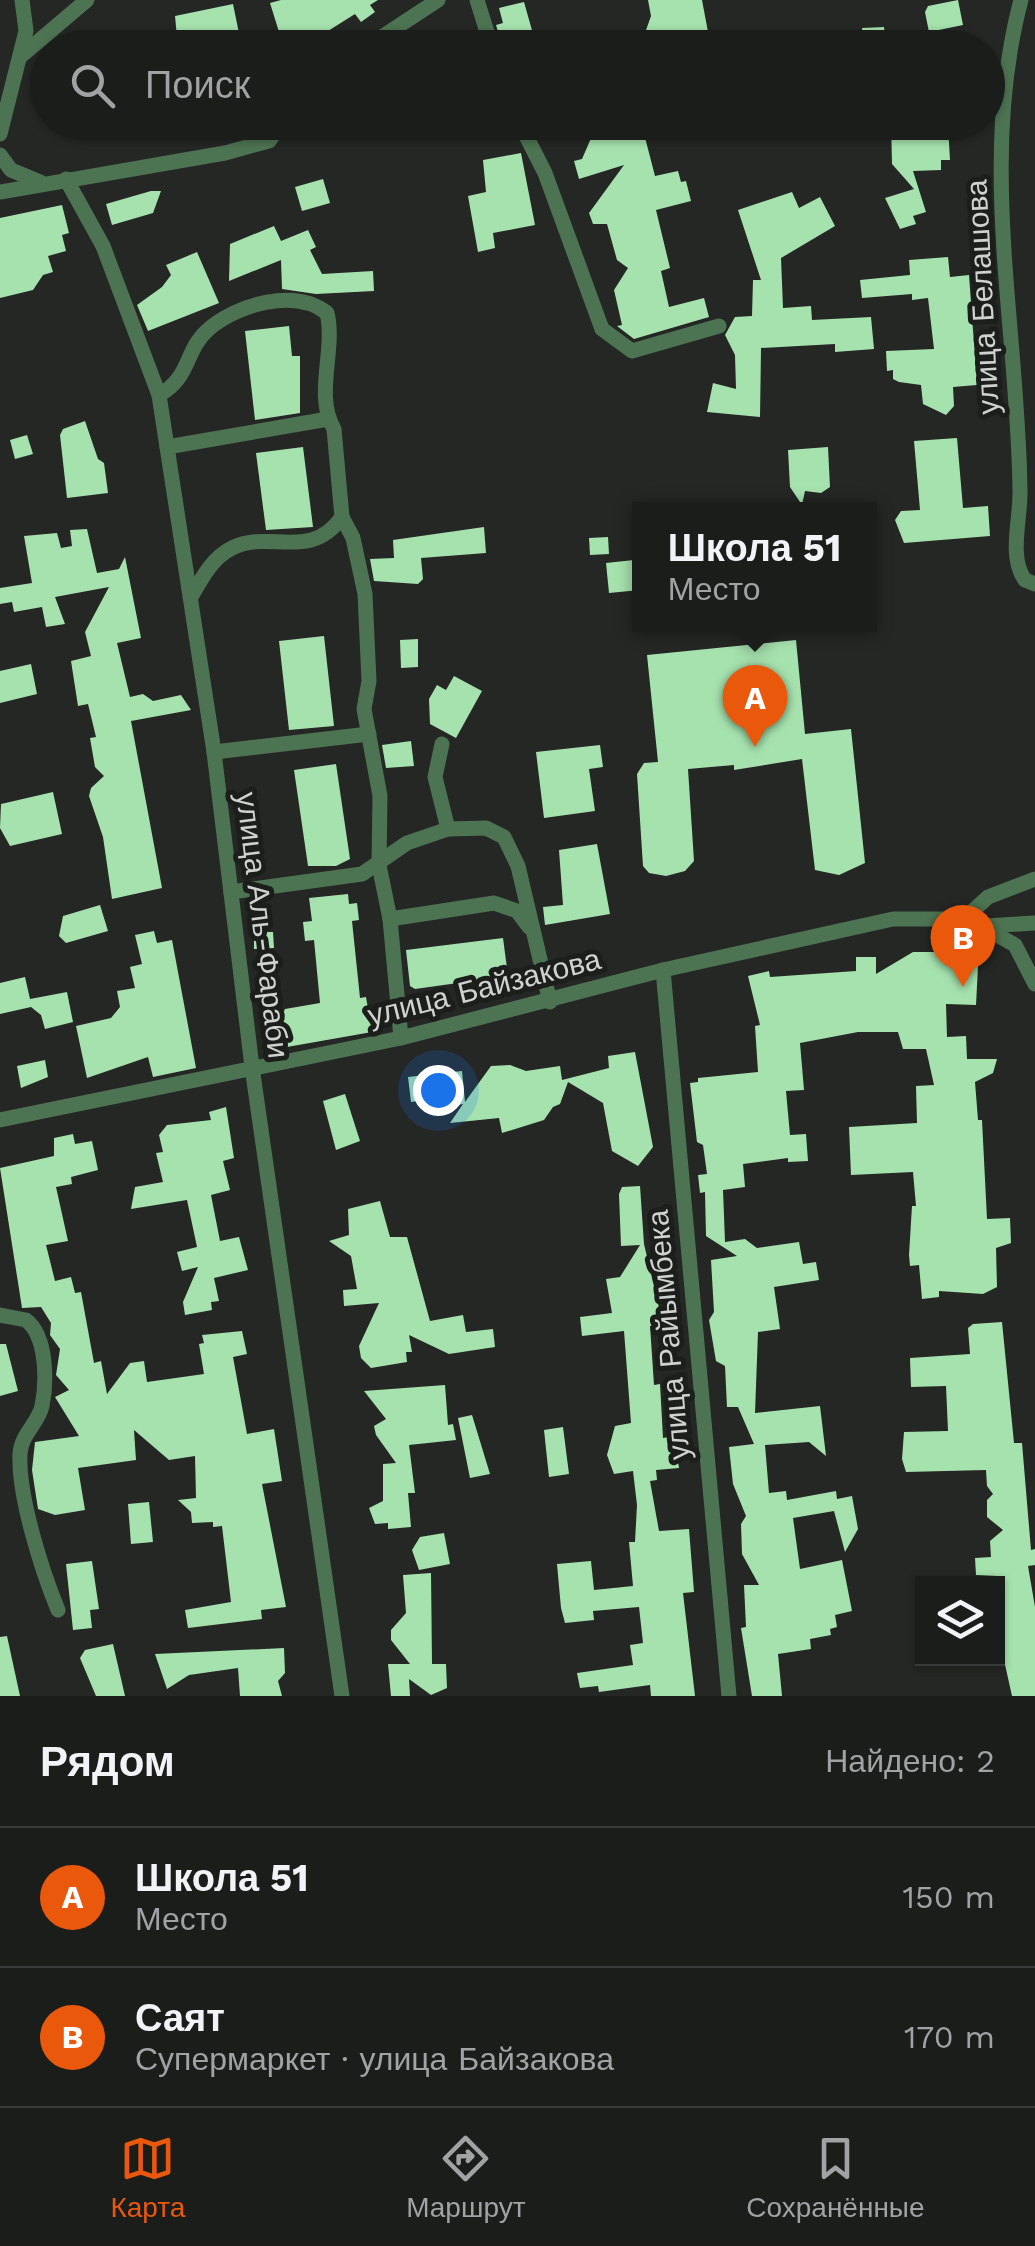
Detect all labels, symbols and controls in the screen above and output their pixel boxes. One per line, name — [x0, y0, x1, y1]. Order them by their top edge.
search box — [30, 30, 1005, 140]
icon: search — [65, 58, 120, 113]
text: Поиск — [145, 63, 250, 107]
street label: улица Белашова — [958, 178, 1006, 415]
popup — [632, 502, 877, 632]
text: Школа 51 — [668, 526, 841, 570]
text: Место — [668, 570, 761, 608]
pin: A — [722, 664, 788, 747]
street label: улица Аль-Фараби — [229, 790, 297, 1060]
pin: B — [930, 904, 996, 987]
street label: улица Байзакова — [364, 941, 604, 1033]
your location — [413, 1065, 464, 1116]
street label: улица Райымбека — [640, 1208, 696, 1462]
map controls — [915, 1576, 1005, 1666]
button: layers — [915, 1576, 1005, 1666]
text: Рядом — [40, 1737, 175, 1786]
text: Найдено: 2 — [825, 1742, 995, 1780]
text: Школа 51 — [135, 1856, 309, 1900]
text: A — [62, 1878, 83, 1916]
text: 150 m — [903, 1878, 995, 1916]
text: Место — [135, 1900, 228, 1938]
text: Саят — [135, 1996, 225, 2040]
text: B — [62, 2018, 83, 2056]
text: 170 m — [904, 2018, 995, 2056]
text: Супермаркет · улица Байзакова — [135, 2040, 614, 2078]
tab: Карта — [110, 2131, 185, 2224]
tab: Маршрут — [406, 2131, 525, 2224]
tab: Сохранённые — [746, 2131, 925, 2224]

